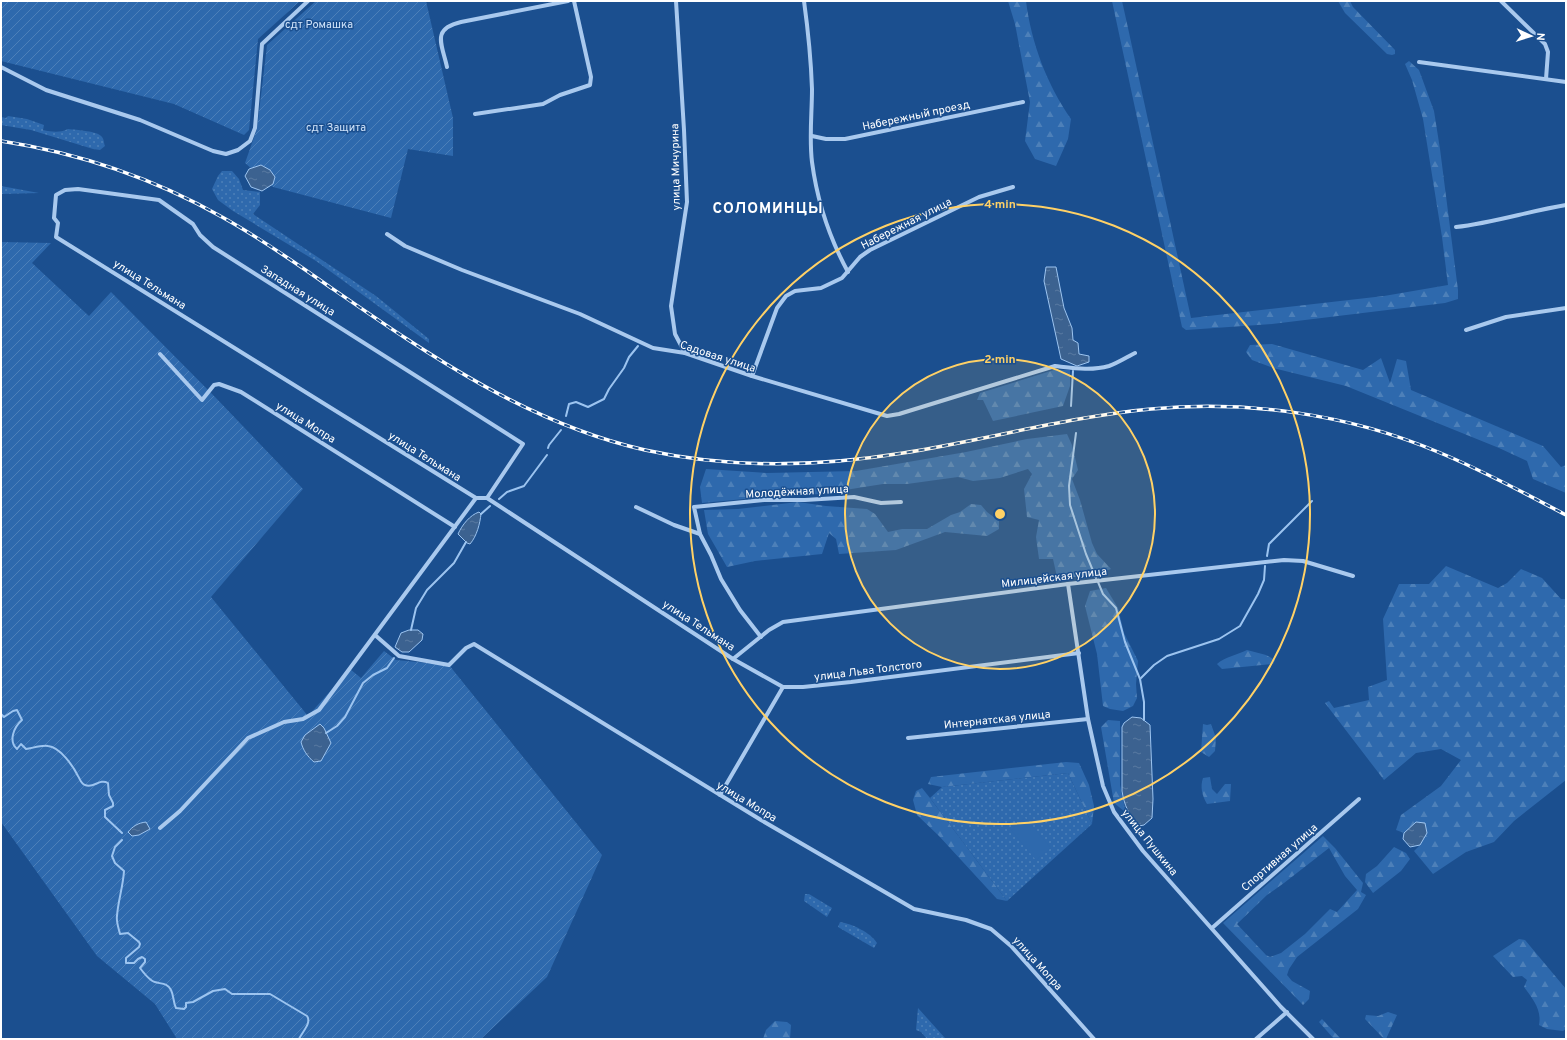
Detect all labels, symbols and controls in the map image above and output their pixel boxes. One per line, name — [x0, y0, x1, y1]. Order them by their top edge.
north arrow — [1511, 16, 1551, 56]
park label: сдт Ромашка — [285, 18, 353, 32]
text: N — [1533, 32, 1547, 41]
street label: Набережный проезд — [861, 98, 971, 134]
park label: сдт Защита — [306, 121, 366, 135]
street label: улица Мичурина — [668, 123, 684, 211]
street label: Набережная улица — [859, 195, 954, 253]
text: 4 min — [984, 197, 1016, 213]
district label: СОЛОМИНЦЫ — [712, 200, 824, 219]
street label: улица Тельмана — [110, 257, 189, 313]
street label: Западная улица — [258, 262, 338, 320]
street label: Садовая улица — [678, 338, 758, 376]
text: 2 min — [984, 352, 1016, 368]
street label: улица Мопра — [273, 399, 338, 447]
street label: улица Тельмана — [385, 429, 464, 485]
street label: Молодёжная улица — [745, 482, 849, 502]
centre of rings — [993, 507, 1007, 521]
street label: Милицейская улица — [1001, 565, 1108, 591]
street label: улица Тельмана — [660, 597, 737, 655]
street label: улица Льва Толстого — [813, 657, 923, 685]
street label: Интернатская улица — [943, 707, 1051, 733]
street label: улица Мопра — [714, 778, 779, 825]
street label: улица Пушкина — [1118, 806, 1181, 879]
street label: Спортивная улица — [1239, 821, 1321, 895]
street label: улица Мопра — [1009, 934, 1065, 994]

